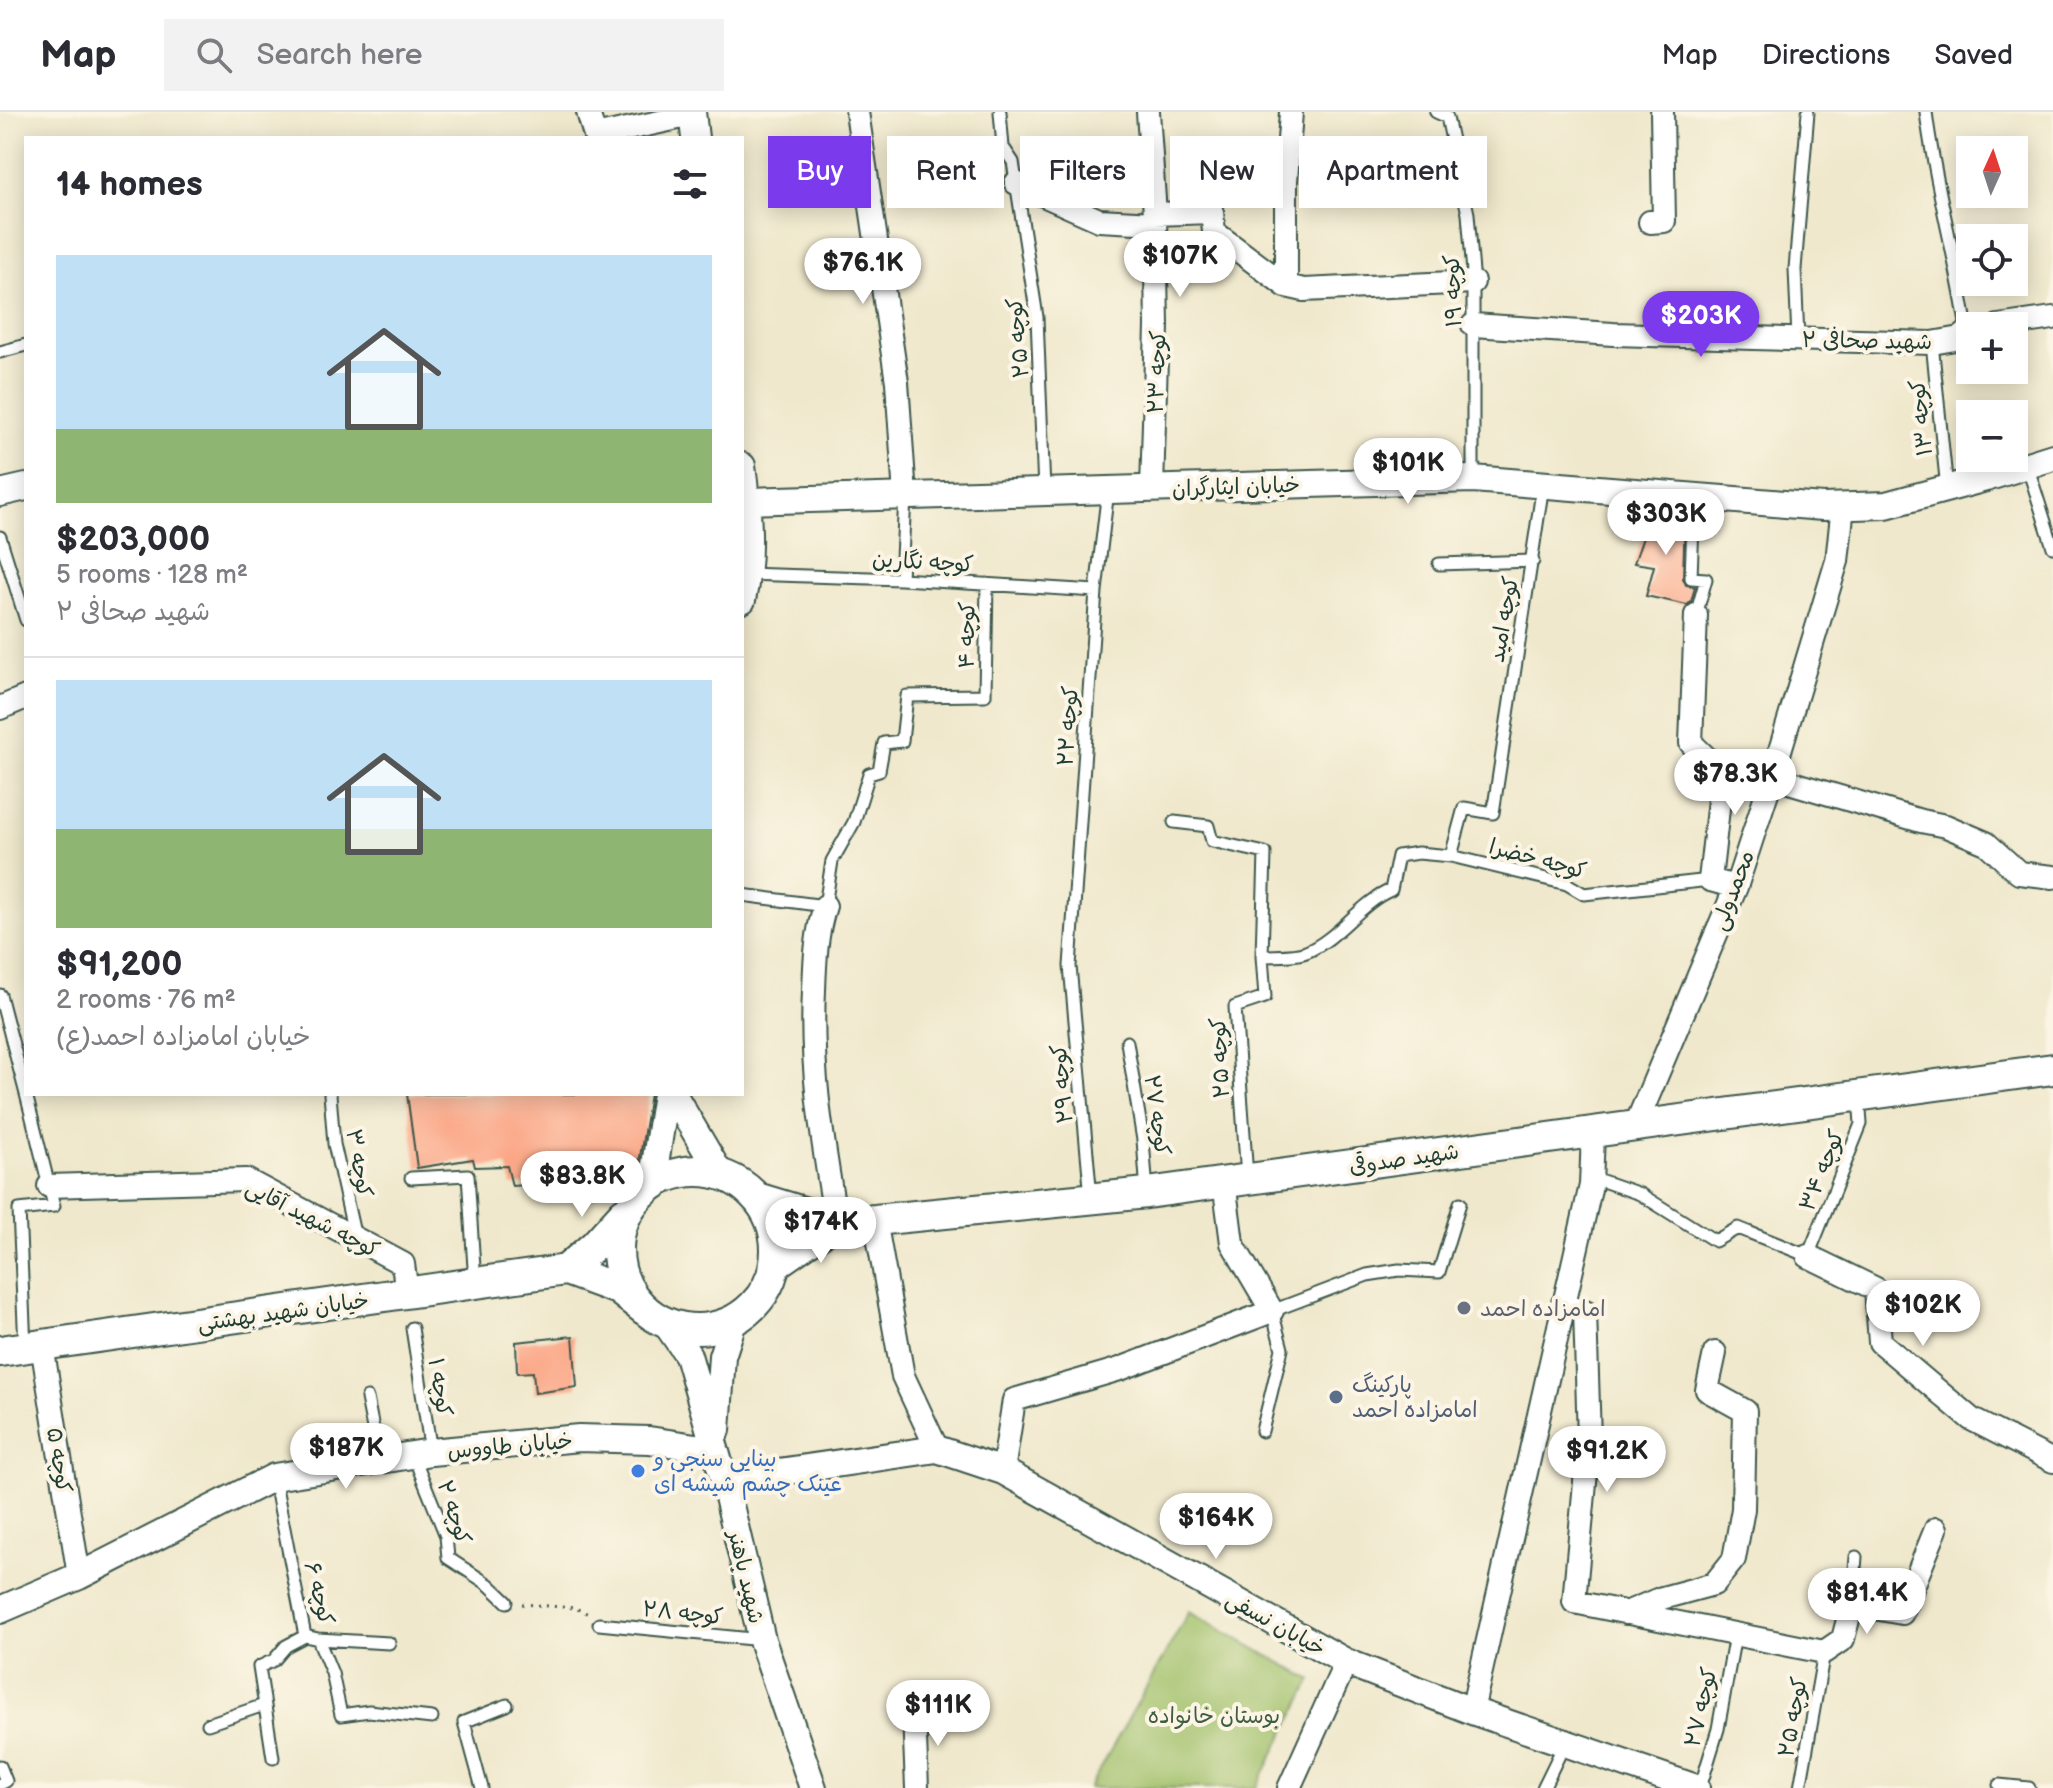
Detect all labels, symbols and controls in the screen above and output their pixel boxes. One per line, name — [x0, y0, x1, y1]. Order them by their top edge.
search box — [164, 19, 724, 91]
text: Map — [40, 33, 116, 78]
icon: search — [192, 33, 236, 77]
text: Search here — [256, 37, 423, 73]
text: Map — [1661, 39, 1718, 72]
text: Directions — [1762, 39, 1890, 72]
text: Saved — [1934, 39, 2013, 72]
chip: Buy — [768, 136, 871, 208]
chip: Rent — [887, 136, 1004, 208]
chip: Filters — [1020, 136, 1154, 208]
chip: New — [1170, 136, 1283, 208]
chip: Apartment — [1299, 136, 1487, 208]
north arrow — [1956, 136, 2028, 208]
map controls — [1956, 136, 2028, 472]
icon: filters — [668, 162, 712, 206]
text: 14 homes — [56, 164, 203, 205]
button: locate — [1956, 224, 2028, 296]
pin: $107K — [1124, 231, 1236, 299]
pin: $76.1K — [798, 238, 928, 306]
text: $107K — [1142, 241, 1218, 272]
text: $76.1K — [822, 248, 904, 279]
street label: کوچه ۱۹ — [1439, 254, 1468, 328]
pin: $203K — [1645, 291, 1757, 359]
street label: کوچه ۲۵ — [1002, 296, 1035, 379]
text: $203K — [1660, 301, 1742, 332]
icon: home — [312, 307, 456, 451]
button: + — [1956, 312, 2028, 384]
street label: شهید صحافی ۲ — [1801, 325, 1932, 356]
street label: کوچه ۲۳ — [1143, 330, 1172, 414]
street label: کوچه ۱۳ — [1904, 378, 1939, 457]
button: − — [1956, 400, 2028, 472]
pin: $101K — [1352, 438, 1464, 506]
text: $101K — [1372, 448, 1444, 479]
street label: خیابان ایثارگران — [1172, 472, 1301, 503]
pin: $303K — [1610, 489, 1722, 557]
text: $303K — [1625, 499, 1707, 530]
text: $203,000 — [56, 519, 210, 560]
street label: کوچه نگارین — [871, 546, 974, 579]
text: 5 rooms · 128 m² — [56, 560, 248, 591]
street label: کوچه امید — [1484, 574, 1525, 664]
text: شهید صحافی ۲ — [56, 597, 210, 628]
street label: کوچه ۴ — [953, 601, 982, 669]
street label: کوچه ۲۲ — [1052, 685, 1085, 767]
icon: home — [312, 732, 456, 876]
pin: $78.3K — [1670, 749, 1800, 817]
text: $78.3K — [1692, 759, 1778, 790]
street label: کوچه خضرا — [1486, 833, 1589, 885]
street label: محمدولی — [1706, 847, 1761, 934]
text: $91,200 — [56, 944, 182, 985]
text: 2 rooms · 76 m² — [56, 985, 236, 1016]
street label: کوچه ۲۵ — [1205, 1017, 1236, 1099]
text: خیابان امامزاده احمد(ع) — [56, 1022, 311, 1053]
street label: کوچه ۲۹ — [1046, 1043, 1079, 1125]
street label: کوچه ۲۷ — [1137, 1073, 1176, 1157]
street label: کوچه ۳۴ — [1794, 1126, 1851, 1215]
street label: کوچه ۳ — [339, 1127, 378, 1199]
street label: شهید صدوقی — [1347, 1137, 1461, 1181]
pin: $83.8K — [517, 1151, 647, 1219]
text: $83.8K — [539, 1161, 625, 1192]
street label: کوچه شهید آقایی — [241, 1174, 384, 1265]
pin: $174K — [765, 1197, 877, 1265]
text: $174K — [783, 1207, 859, 1238]
pin: $102K — [1867, 1280, 1979, 1348]
street label: خیابان شهید بهشتی — [196, 1287, 371, 1338]
text: $102K — [1884, 1290, 1962, 1321]
place label: امامزاده احمد — [1480, 1296, 1606, 1323]
marker: امامزاده احمد — [1455, 1299, 1473, 1317]
street label: کوچه ۱ — [422, 1356, 457, 1418]
place label: پارکینگ امامزاده احمد — [1352, 1372, 1478, 1424]
marker: پارکینگ امامزاده احمد — [1327, 1388, 1345, 1406]
pin: $187K — [290, 1423, 402, 1491]
street label: کوچه ۵ — [40, 1426, 77, 1495]
pin: $91.2K — [1542, 1426, 1672, 1494]
street label: خیابان طاووس — [446, 1428, 574, 1465]
text: $187K — [308, 1433, 384, 1464]
text: $91.2K — [1566, 1436, 1648, 1467]
place label: بینایی سنجی و عینک چشم شیشه ای — [652, 1446, 842, 1500]
marker: بینایی سنجی و عینک چشم شیشه ای — [629, 1462, 647, 1480]
street label: کوچه ۲ — [431, 1477, 477, 1548]
pin: $164K — [1160, 1493, 1272, 1561]
text: $164K — [1178, 1503, 1254, 1534]
street label: شهید باهنر — [721, 1526, 769, 1627]
street label: کوچه ۶ — [298, 1559, 339, 1628]
pin: $81.4K — [1802, 1568, 1932, 1636]
text: $81.4K — [1826, 1578, 1908, 1609]
street label: خیابان نسفی — [1221, 1586, 1330, 1663]
street label: کوچه ۲۸ — [641, 1596, 725, 1631]
street label: کوچه ۲۷ — [1679, 1665, 1724, 1750]
street label: کوچه ۲۵ — [1773, 1675, 1814, 1759]
pin: $111K — [882, 1680, 994, 1748]
text: $111K — [904, 1690, 972, 1721]
park label: بوستان خانواده — [1148, 1703, 1280, 1730]

